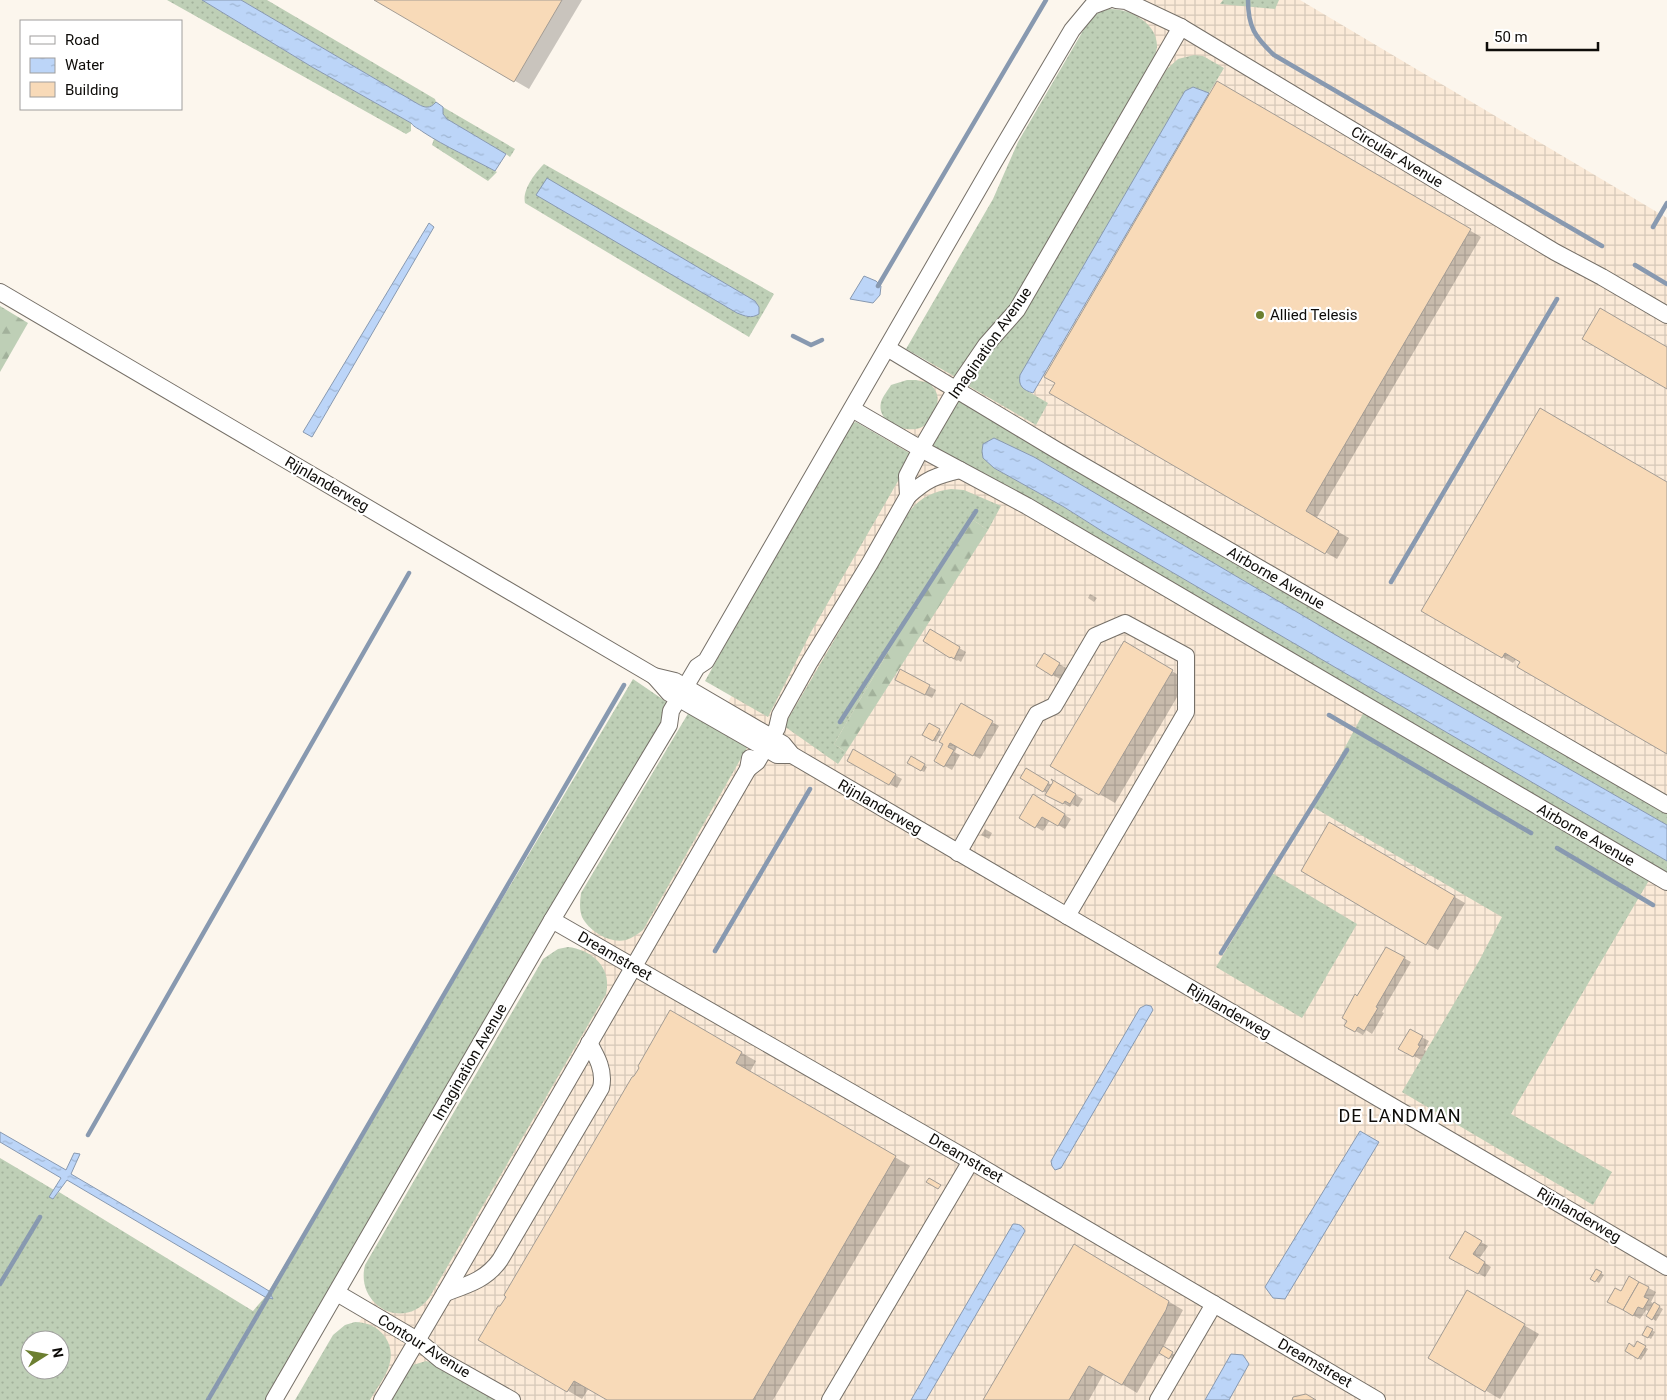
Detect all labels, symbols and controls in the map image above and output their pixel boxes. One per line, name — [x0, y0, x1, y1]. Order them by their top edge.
legend — [20, 20, 182, 110]
scale bar — [1487, 20, 1598, 52]
text: 50 m — [1494, 28, 1528, 46]
text: Road — [65, 31, 99, 49]
text: Water — [65, 56, 104, 74]
text: Building — [65, 81, 119, 99]
street label: Circular Avenue — [1348, 122, 1446, 192]
street label: Imagination Avenue — [945, 284, 1035, 402]
place label: Allied Telesis — [1270, 306, 1357, 324]
marker: Allied Telesis — [1254, 309, 1266, 321]
street label: Rijnlanderweg — [282, 453, 372, 515]
street label: Airborne Avenue — [1224, 543, 1328, 613]
street label: Rijnlanderweg — [835, 776, 925, 838]
street label: Airborne Avenue — [1534, 800, 1638, 870]
street label: Dreamstreet — [575, 928, 655, 984]
street label: Rijnlanderweg — [1184, 980, 1274, 1042]
street label: Imagination Avenue — [429, 1000, 511, 1124]
district label: DE LANDMAN — [1338, 1105, 1462, 1126]
street label: Dreamstreet — [926, 1130, 1006, 1186]
street label: Rijnlanderweg — [1534, 1184, 1624, 1246]
street label: Contour Avenue — [374, 1310, 474, 1382]
north arrow — [20, 1330, 70, 1380]
street label: Dreamstreet — [1275, 1335, 1355, 1391]
text: N — [49, 1346, 67, 1359]

